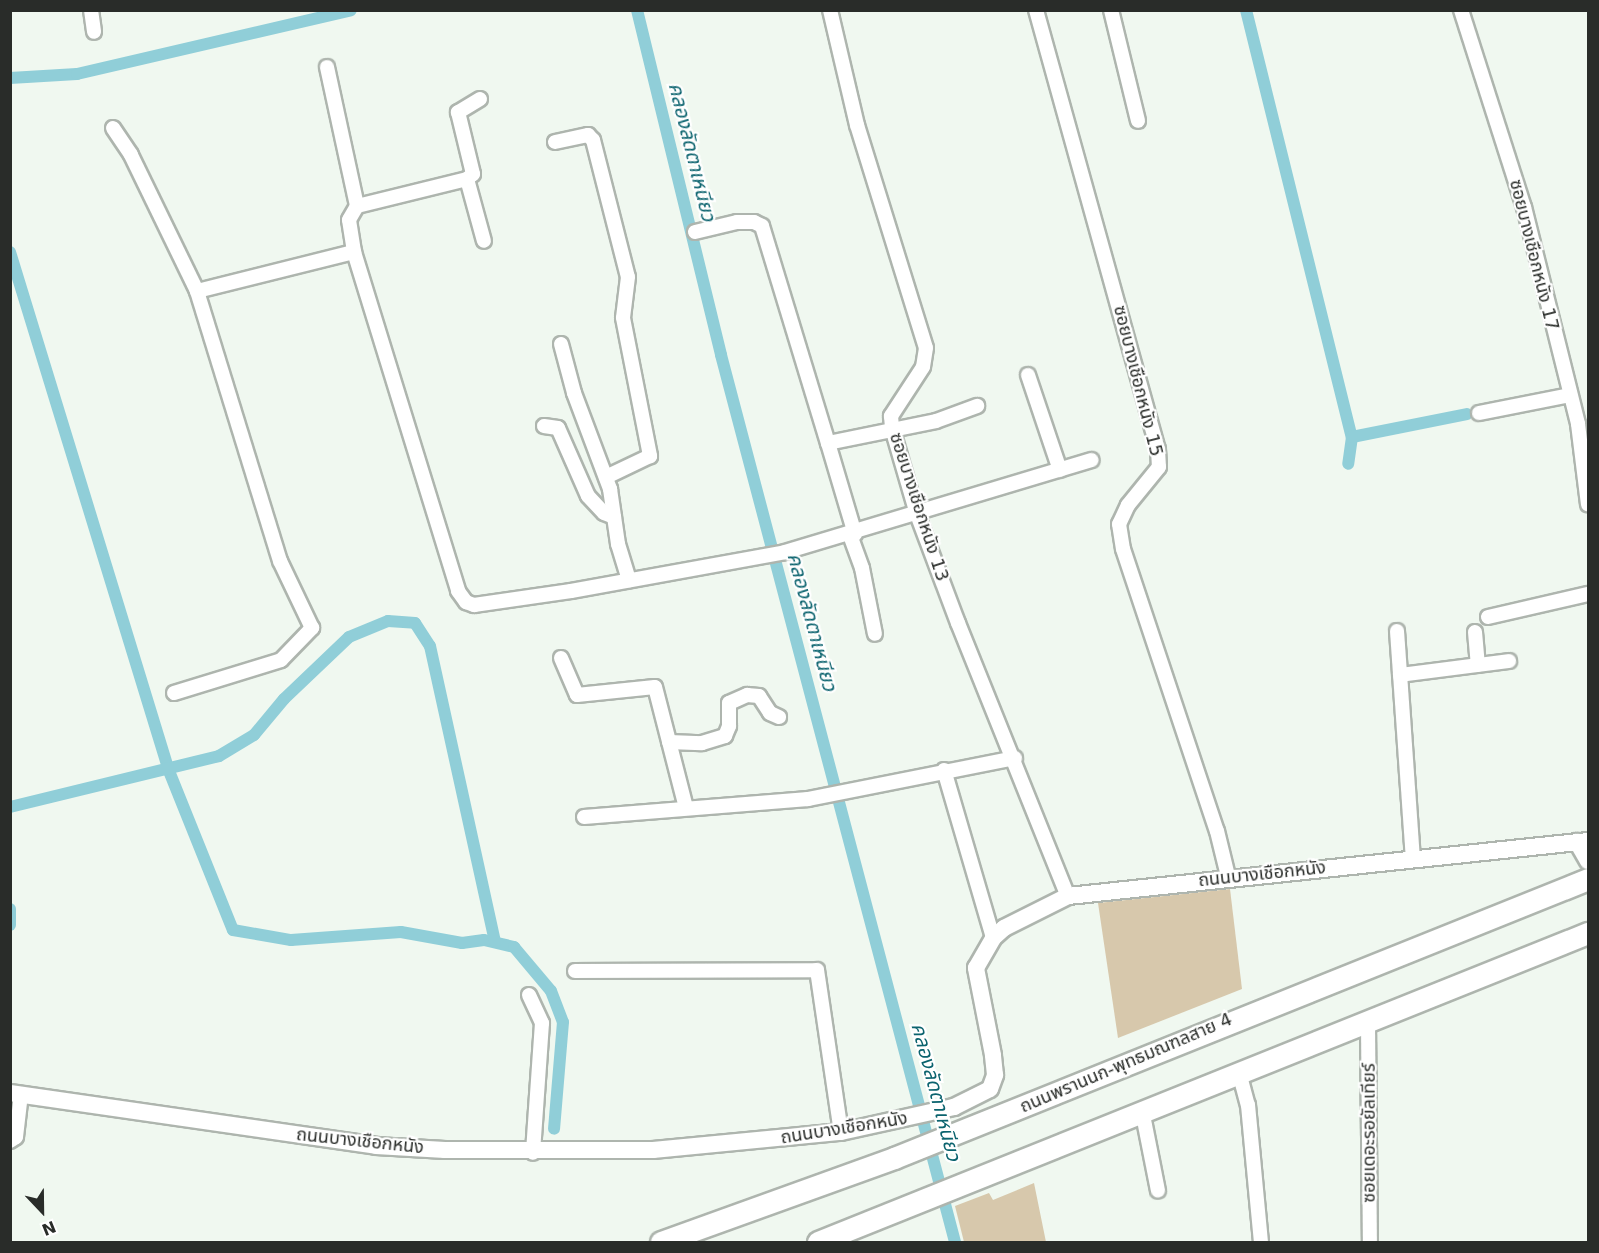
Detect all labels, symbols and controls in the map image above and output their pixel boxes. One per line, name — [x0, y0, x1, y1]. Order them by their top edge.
water label: คลองลัดตาเหนียว — [663, 80, 721, 224]
street label: ซอยบางเชือกหนัง 17 — [1505, 177, 1563, 333]
street label: ซอยบางเชือกหนัง 15 — [1109, 303, 1167, 459]
street label: ซอยบางเชือกหนัง 13 — [885, 430, 953, 584]
water label: คลองลัดตาเหนียว — [782, 550, 842, 694]
street label: ถนนบางเชือกหนัง — [1197, 857, 1327, 891]
street label: ถนนพรานนก-พุทธมณฑลสาย 4 — [1017, 1008, 1235, 1118]
water label: คลองลัดตาเหนียว — [906, 1020, 966, 1164]
street label: ซอยเดอะรอยัลเทียร์ — [1358, 1063, 1380, 1203]
street label: ถนนบางเชือกหนัง — [779, 1107, 909, 1149]
street label: ถนนบางเชือกหนัง — [295, 1124, 425, 1158]
north arrow — [12, 1181, 72, 1241]
text: N — [39, 1217, 59, 1239]

